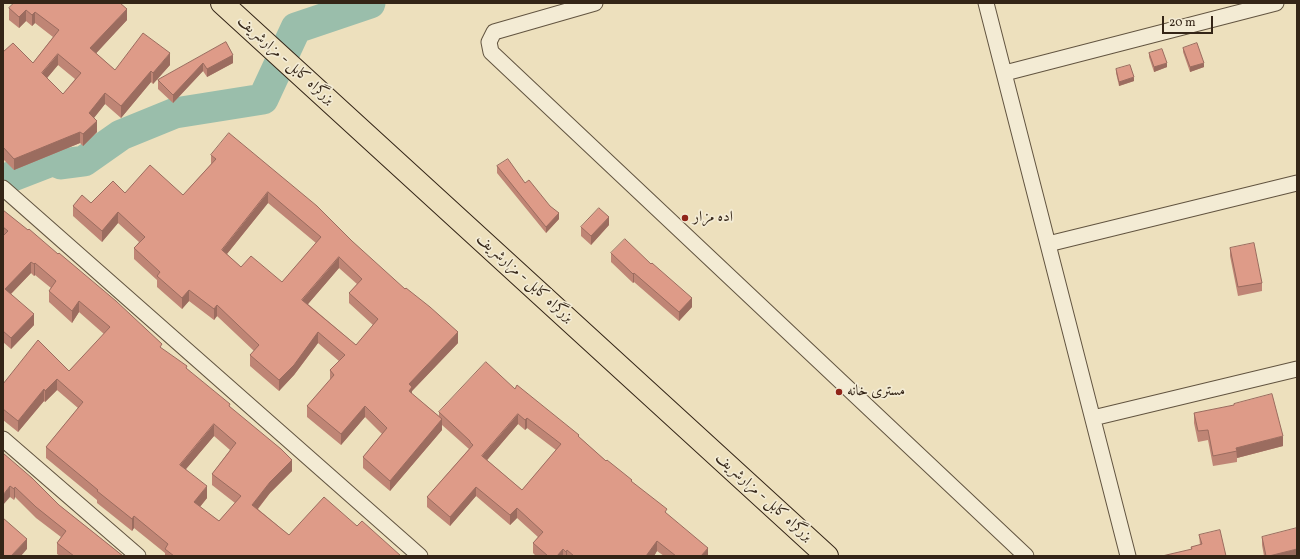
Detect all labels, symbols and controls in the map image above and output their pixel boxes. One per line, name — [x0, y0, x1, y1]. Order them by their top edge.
scale bar — [1164, 8, 1215, 34]
street label: بزرگراه کابل - مزارشریف — [233, 13, 337, 109]
text: 20 m — [1169, 15, 1196, 31]
place label: اده مزار — [693, 209, 733, 227]
marker: اده مزار — [680, 213, 690, 223]
street label: بزرگراه کابل - مزارشریف — [472, 231, 576, 327]
place label: مستری خانه — [847, 383, 905, 401]
marker: مستری خانه — [834, 387, 844, 397]
street label: بزرگراه کابل - مزارشریف — [711, 450, 815, 546]

